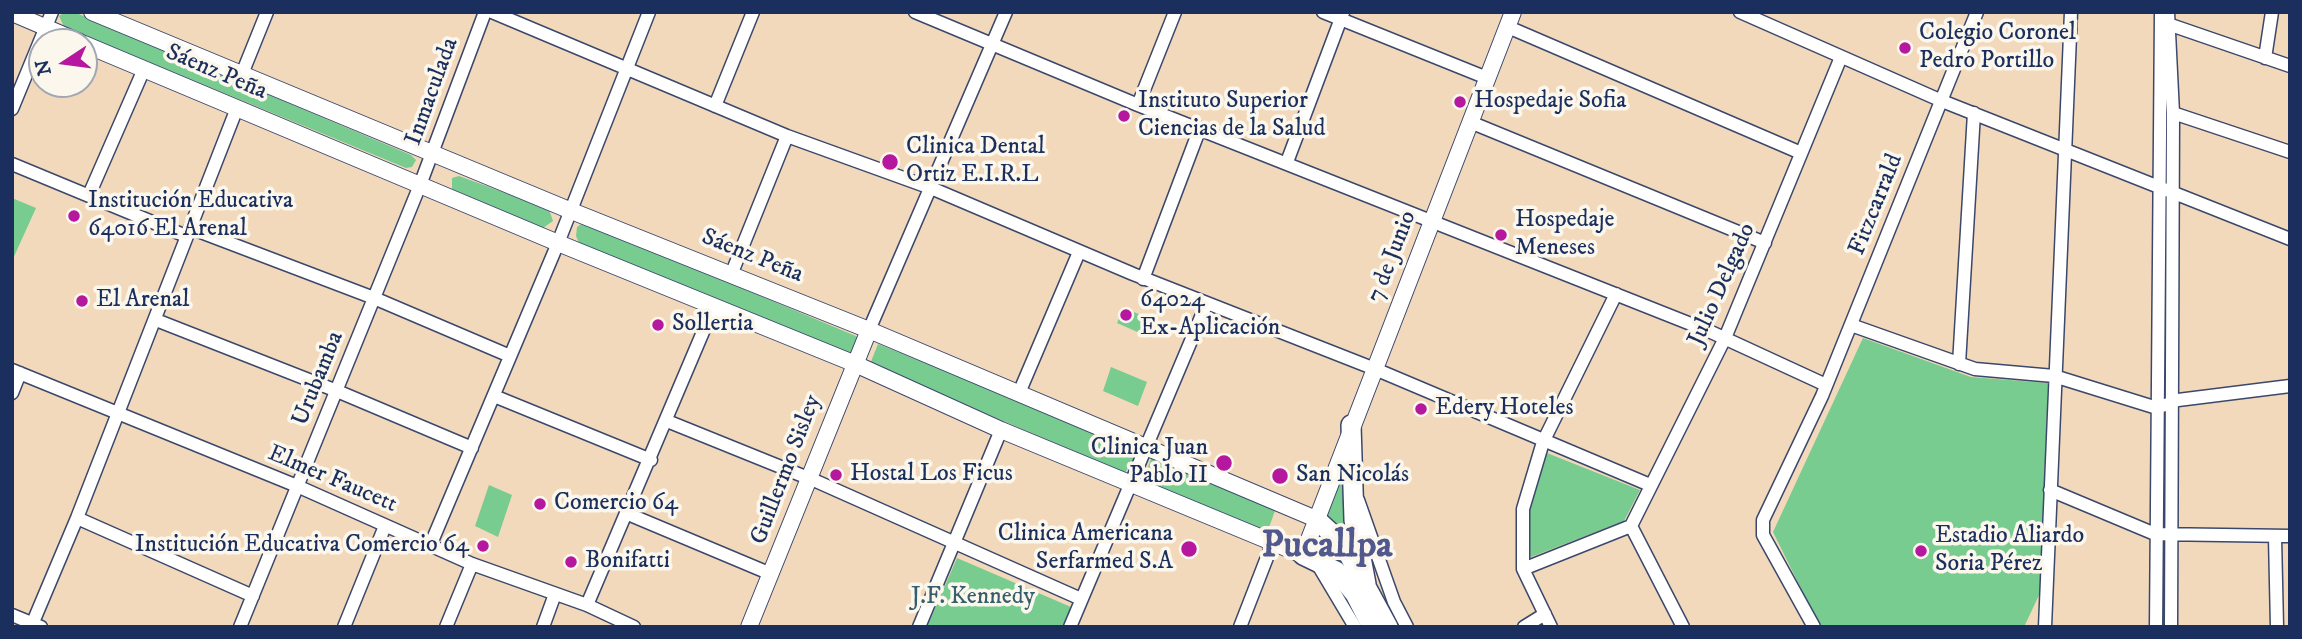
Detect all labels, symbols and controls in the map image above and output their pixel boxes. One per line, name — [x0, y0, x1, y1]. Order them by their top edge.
place label: Colegio Coronel Pedro Portillo — [1919, 20, 2076, 76]
north arrow — [28, 28, 98, 98]
street label: Inmaculada — [400, 34, 466, 150]
street label: Sáenz Peña — [161, 39, 271, 107]
marker: Colegio Coronel Pedro Portillo — [1897, 40, 1913, 56]
text: N — [31, 57, 57, 78]
place label: Instituto Superior Ciencias de la Salud — [1138, 88, 1325, 144]
place label: Hospedaje Sofia — [1474, 88, 1626, 116]
marker: Hospedaje Sofia — [1452, 94, 1468, 110]
marker: Instituto Superior Ciencias de la Salud — [1116, 108, 1132, 124]
place label: Clinica Dental Ortiz E.I.R.L — [906, 134, 1045, 190]
street label: Fitzcarrald — [1844, 150, 1910, 260]
marker: Clinica Dental Ortiz E.I.R.L — [880, 152, 900, 172]
place label: Institución Educativa 64016 El Arenal — [88, 188, 293, 244]
street label: 7 de Junio — [1362, 207, 1424, 307]
place label: Hospedaje Meneses — [1515, 207, 1614, 263]
marker: Institución Educativa 64016 El Arenal — [66, 208, 82, 224]
street label: Julio Delgado — [1683, 219, 1763, 351]
street label: Sáenz Peña — [697, 224, 807, 290]
marker: Hospedaje Meneses — [1493, 227, 1509, 243]
place label: El Arenal — [96, 287, 189, 315]
place label: 64024 Ex-Aplicación — [1140, 287, 1280, 343]
marker: El Arenal — [74, 293, 90, 309]
marker: 64024 Ex-Aplicación — [1118, 307, 1134, 323]
place label: Sollertia — [672, 311, 753, 339]
marker: Sollertia — [650, 317, 666, 333]
street label: Urubamba — [287, 328, 351, 430]
street label: Guillermo Sisley — [745, 391, 829, 549]
place label: Edery Hoteles — [1435, 395, 1574, 423]
marker: Edery Hoteles — [1413, 401, 1429, 417]
place label: Clinica Juan Pablo II — [1091, 435, 1208, 491]
street label: Elmer Faucett — [263, 440, 401, 520]
marker: Clinica Juan Pablo II — [1214, 453, 1234, 473]
place label: Hostal Los Ficus — [850, 461, 1013, 489]
place label: San Nicolás — [1296, 462, 1409, 490]
marker: San Nicolás — [1270, 466, 1290, 486]
marker: Hostal Los Ficus — [828, 467, 844, 483]
place label: Comercio 64 — [554, 490, 678, 518]
marker: Comercio 64 — [532, 496, 548, 512]
place label: Clinica Americana Serfarmed S.A — [998, 521, 1173, 577]
place label: Estadio Aliardo Soria Pérez — [1935, 523, 2084, 579]
district label: Pucallpa — [1262, 525, 1392, 571]
place label: Institución Educativa Comercio 64 — [135, 532, 469, 560]
marker: Institución Educativa Comercio 64 — [475, 538, 491, 554]
marker: Clinica Americana Serfarmed S.A — [1179, 539, 1199, 559]
marker: Estadio Aliardo Soria Pérez — [1913, 543, 1929, 559]
place label: Bonifatti — [585, 548, 670, 576]
marker: Bonifatti — [563, 554, 579, 570]
park label: J.F. Kennedy — [911, 584, 1035, 612]

